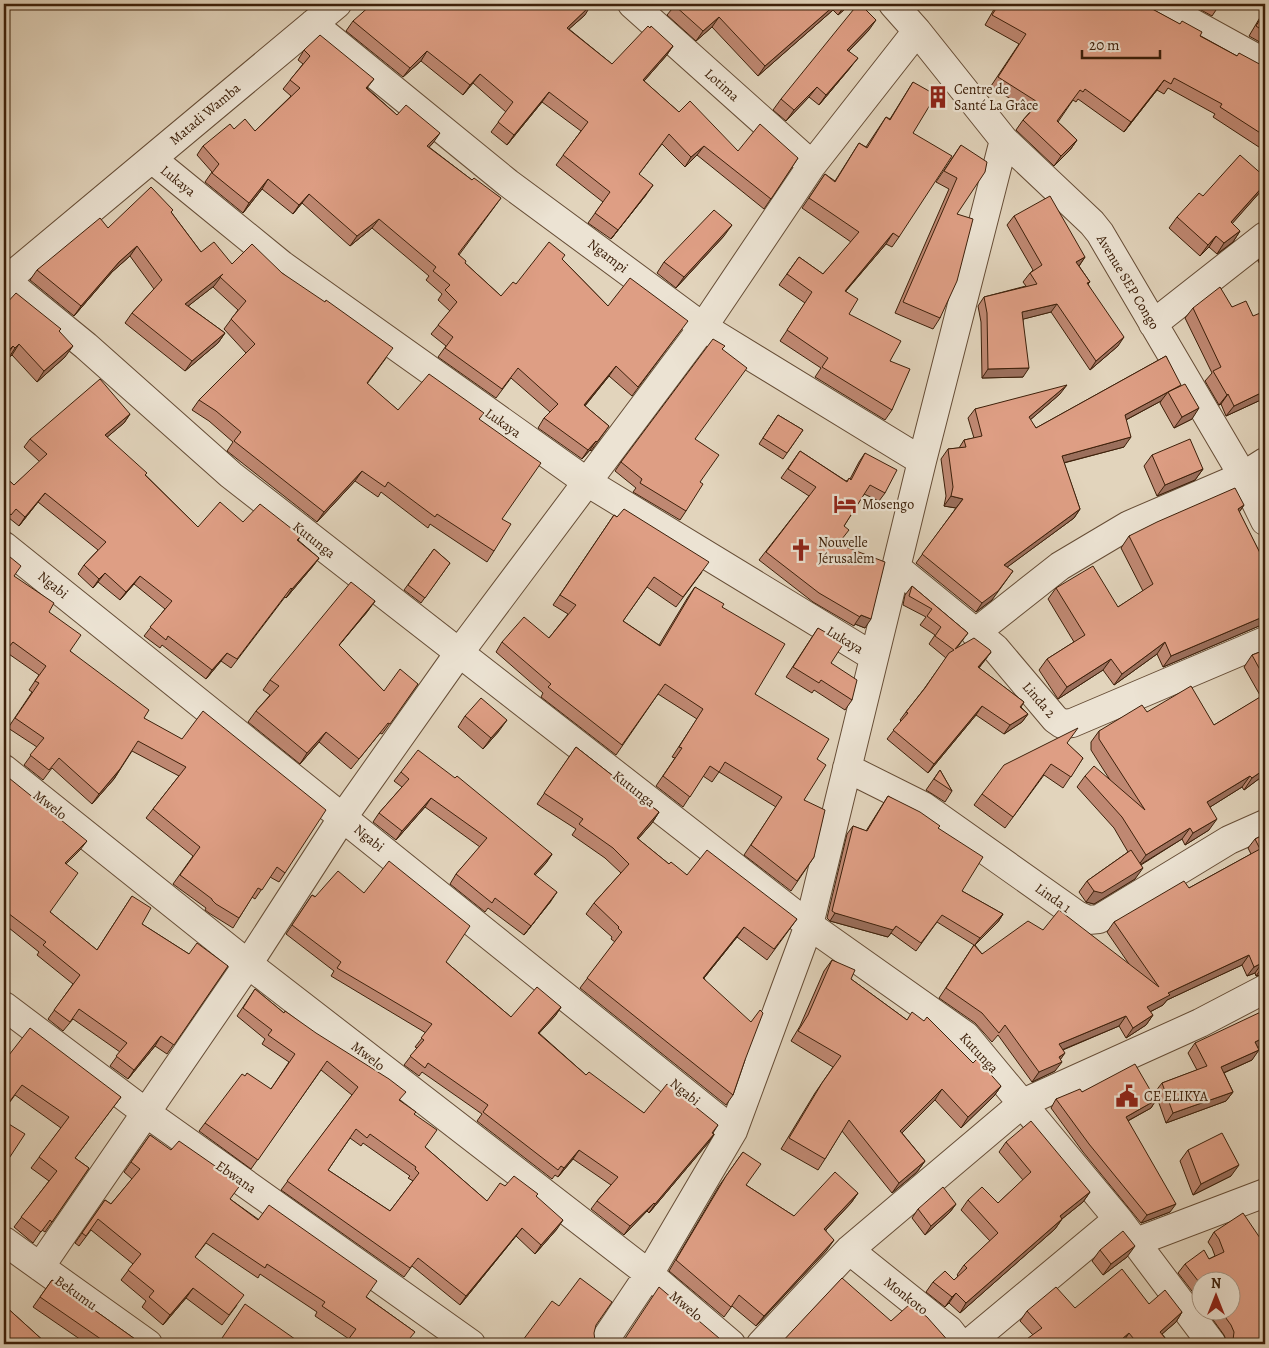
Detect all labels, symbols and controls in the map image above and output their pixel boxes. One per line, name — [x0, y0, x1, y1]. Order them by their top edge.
scale bar — [1082, 28, 1159, 60]
text: 20 m — [1089, 35, 1120, 55]
street label: Lotima — [700, 64, 744, 106]
street label: Matadi Wamba — [165, 78, 245, 149]
place label: Centre de Santé La Grâce — [954, 80, 1038, 115]
building icon: Centre de Santé La Grâce — [925, 84, 951, 110]
street label: Lukaya — [156, 161, 200, 201]
street label: Avenue SEP Congo — [1092, 230, 1164, 333]
street label: Ngampi — [584, 235, 632, 277]
street label: Lukaya — [481, 404, 525, 443]
hotel icon: Mosengo — [832, 491, 858, 517]
place label: Mosengo — [862, 495, 914, 514]
street label: Kutunga — [289, 517, 340, 563]
place label: Nouvelle Jérusalem — [818, 533, 875, 568]
church icon: Nouvelle Jérusalem — [788, 537, 814, 563]
street label: Ngabi — [34, 567, 72, 603]
street label: Lukaya — [823, 622, 868, 659]
street label: Linda 2 — [1018, 678, 1060, 722]
street label: Kutunga — [609, 766, 660, 812]
street label: Mwelo — [29, 786, 71, 824]
street label: Ngabi — [350, 820, 388, 856]
street label: Linda 1 — [1031, 879, 1075, 917]
street label: Kutunga — [955, 1028, 1003, 1078]
street label: Mwelo — [347, 1037, 389, 1075]
street label: Ngabi — [666, 1074, 704, 1110]
public building icon: CE ELIKYA — [1114, 1083, 1140, 1109]
place label: CE ELIKYA — [1144, 1087, 1209, 1106]
street label: Ebwana — [212, 1156, 260, 1198]
north arrow — [1192, 1270, 1242, 1320]
street label: Bekumu — [51, 1271, 101, 1315]
street label: Monkoto — [880, 1273, 932, 1319]
text: N — [1211, 1274, 1221, 1293]
street label: Mwelo — [665, 1287, 707, 1325]

